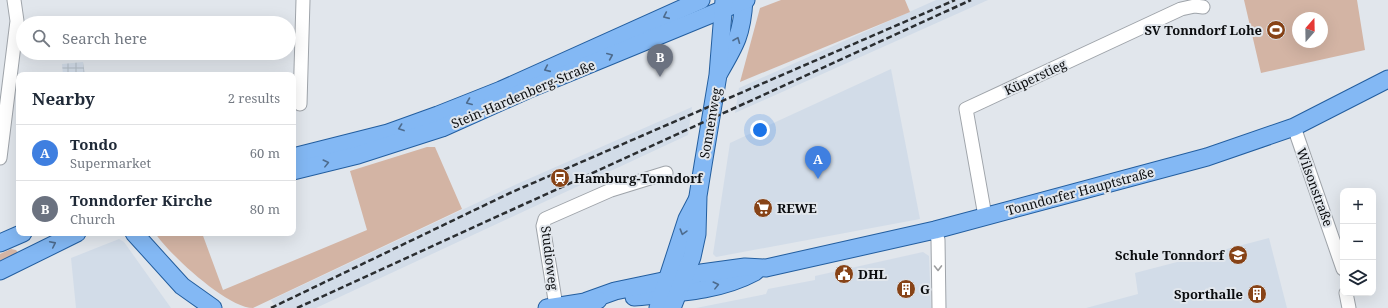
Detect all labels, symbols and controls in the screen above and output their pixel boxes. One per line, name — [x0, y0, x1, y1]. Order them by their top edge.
one-way arrow — [662, 11, 670, 19]
north arrow — [1292, 12, 1328, 48]
search box — [16, 16, 296, 60]
sports icon: SV Tonndorf Lohe — [1265, 19, 1287, 41]
place label: SV Tonndorf Lohe — [1144, 21, 1262, 39]
icon: search — [30, 27, 52, 49]
text: Search here — [62, 28, 147, 48]
one-way arrow — [732, 37, 740, 45]
pin: B — [647, 44, 673, 77]
one-way arrow — [606, 53, 613, 61]
street label: Küperstieg — [1001, 55, 1069, 99]
street label: Stein-Hardenberg-Straße — [448, 56, 598, 132]
one-way arrow — [544, 64, 551, 72]
street label: Sonnenweg — [695, 86, 725, 160]
text: Nearby — [32, 87, 95, 110]
text: 2 results — [228, 89, 280, 107]
one-way arrow — [466, 98, 473, 106]
your location — [750, 120, 770, 140]
one-way arrow — [398, 124, 405, 132]
text: Tondo — [70, 134, 117, 154]
text: A — [40, 144, 50, 162]
text: 60 m — [250, 144, 280, 162]
street label: Wilsonstraße — [1292, 145, 1338, 229]
pin: A — [805, 146, 831, 179]
text: Supermarket — [70, 154, 151, 172]
one-way arrow — [322, 159, 329, 167]
street label: Tonndorfer Hauptstraße — [1004, 163, 1156, 219]
station icon: Hamburg-Tonndorf — [549, 167, 571, 189]
place label: Hamburg-Tonndorf — [574, 169, 704, 187]
map controls — [1340, 188, 1376, 296]
button: + — [1340, 188, 1376, 224]
text: Tonndorfer Kirche — [70, 190, 212, 210]
supermarket icon: REWE — [752, 197, 774, 219]
place label: REWE — [777, 199, 817, 217]
text: B — [41, 200, 49, 218]
text: 80 m — [250, 200, 280, 218]
text: Church — [70, 210, 115, 228]
button: − — [1340, 224, 1376, 260]
street label: Studioweg — [537, 225, 563, 291]
one-way arrow — [679, 228, 688, 235]
one-way arrow — [49, 241, 57, 249]
school or university icon: Schule Tonndorf — [1227, 244, 1249, 266]
place label: Schule Tonndorf — [1115, 246, 1226, 264]
button: layers — [1340, 260, 1376, 296]
public building icon: DHL — [833, 263, 855, 285]
place label: DHL — [858, 265, 888, 283]
one-way arrow — [934, 265, 942, 271]
building icon: G — [895, 278, 917, 300]
place label: G — [920, 280, 930, 298]
one-way arrow — [713, 282, 719, 290]
building icon: Sporthalle — [1246, 283, 1268, 305]
place label: Sporthalle — [1174, 285, 1243, 303]

